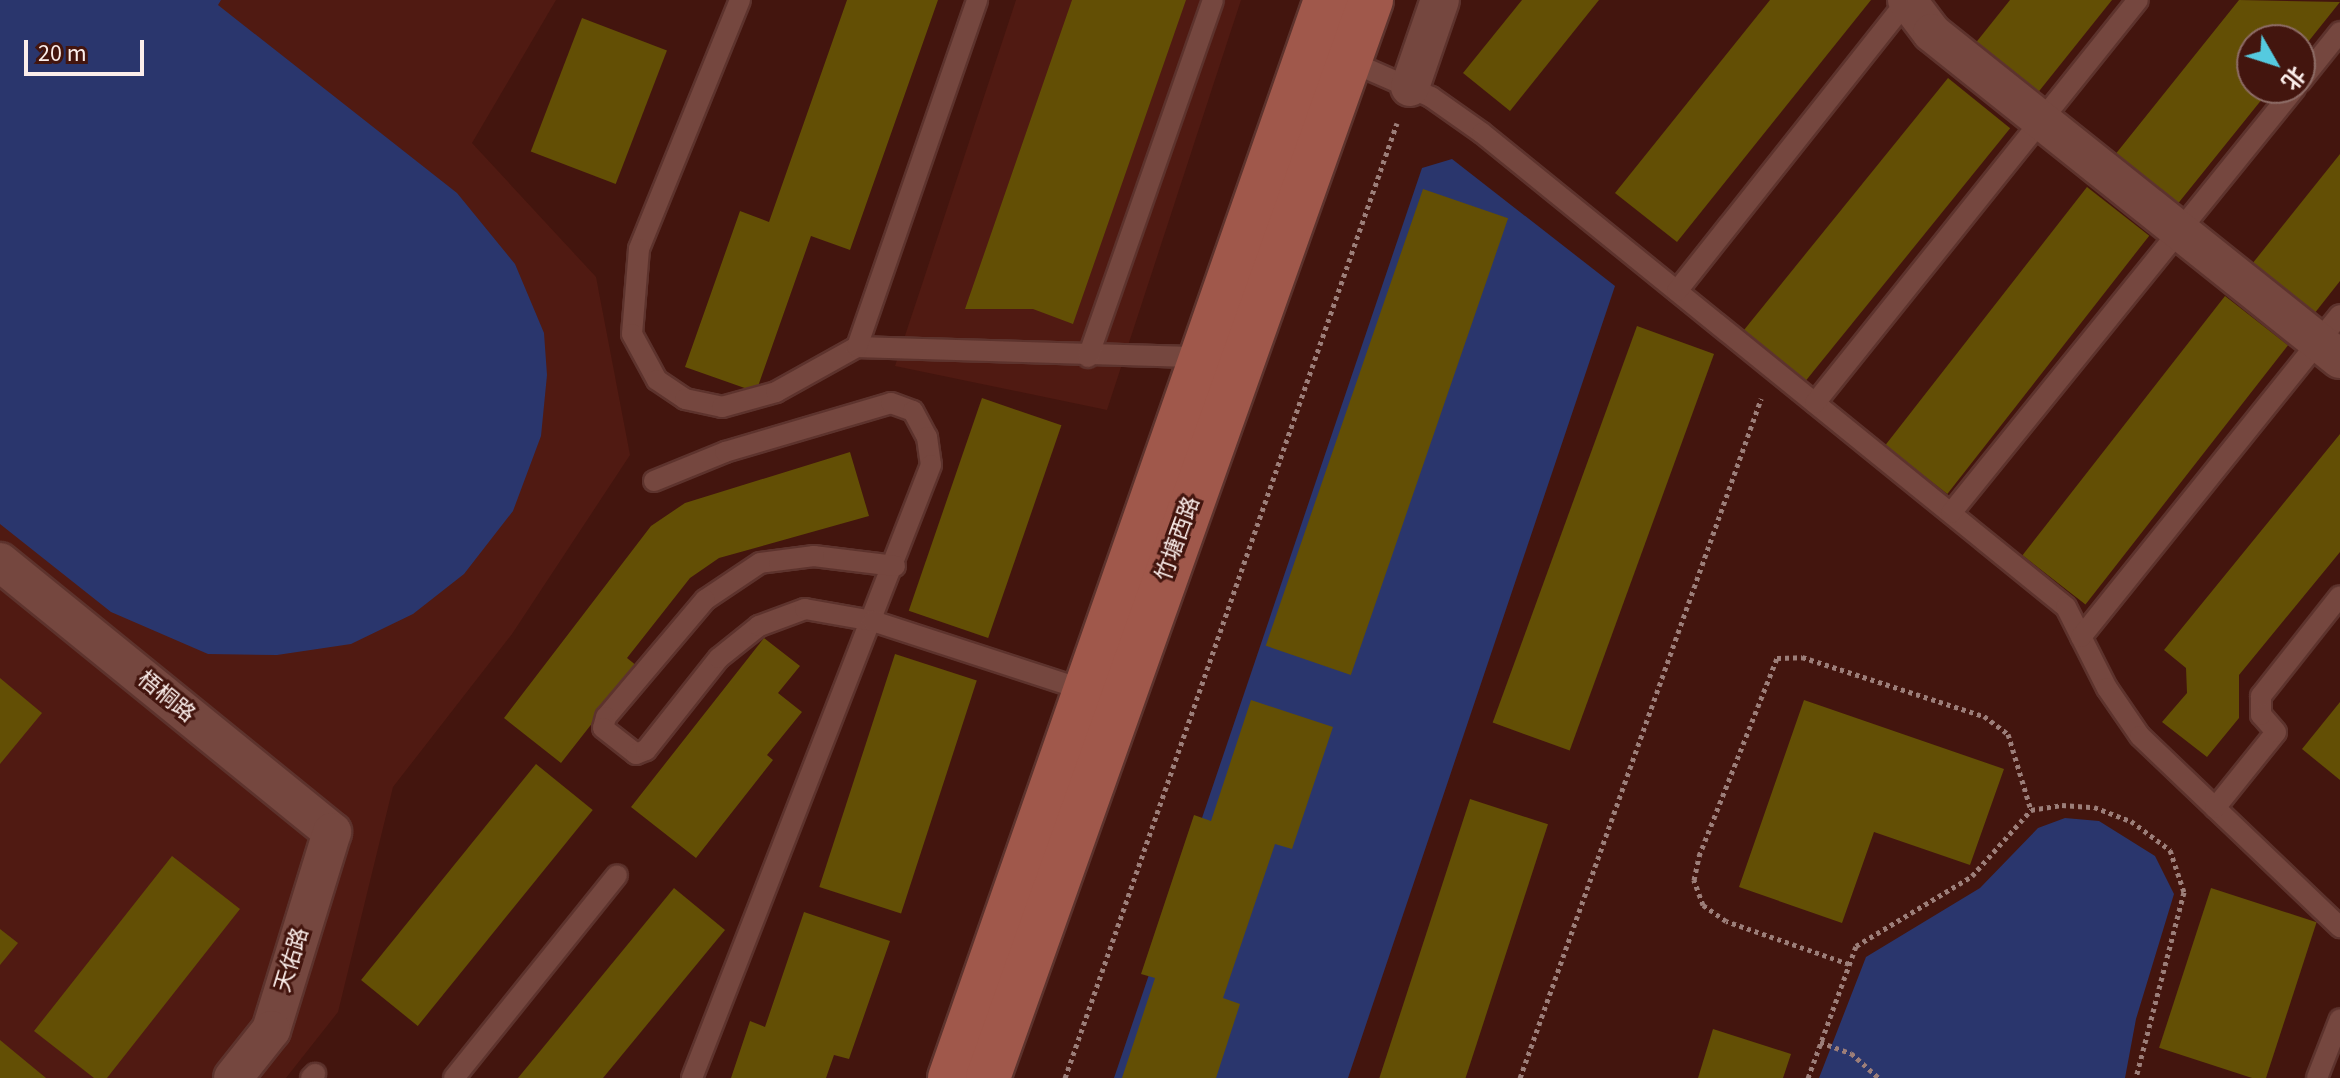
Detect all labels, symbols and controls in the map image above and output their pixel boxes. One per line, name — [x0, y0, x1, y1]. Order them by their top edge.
scale bar — [28, 24, 148, 74]
north arrow — [2236, 24, 2316, 104]
text: 20 m — [38, 36, 87, 71]
text: 北 — [2274, 59, 2312, 96]
street label: 竹塘西路 — [1151, 493, 1205, 585]
street label: 梧桐路 — [132, 666, 200, 728]
street label: 天佑路 — [270, 925, 314, 995]

